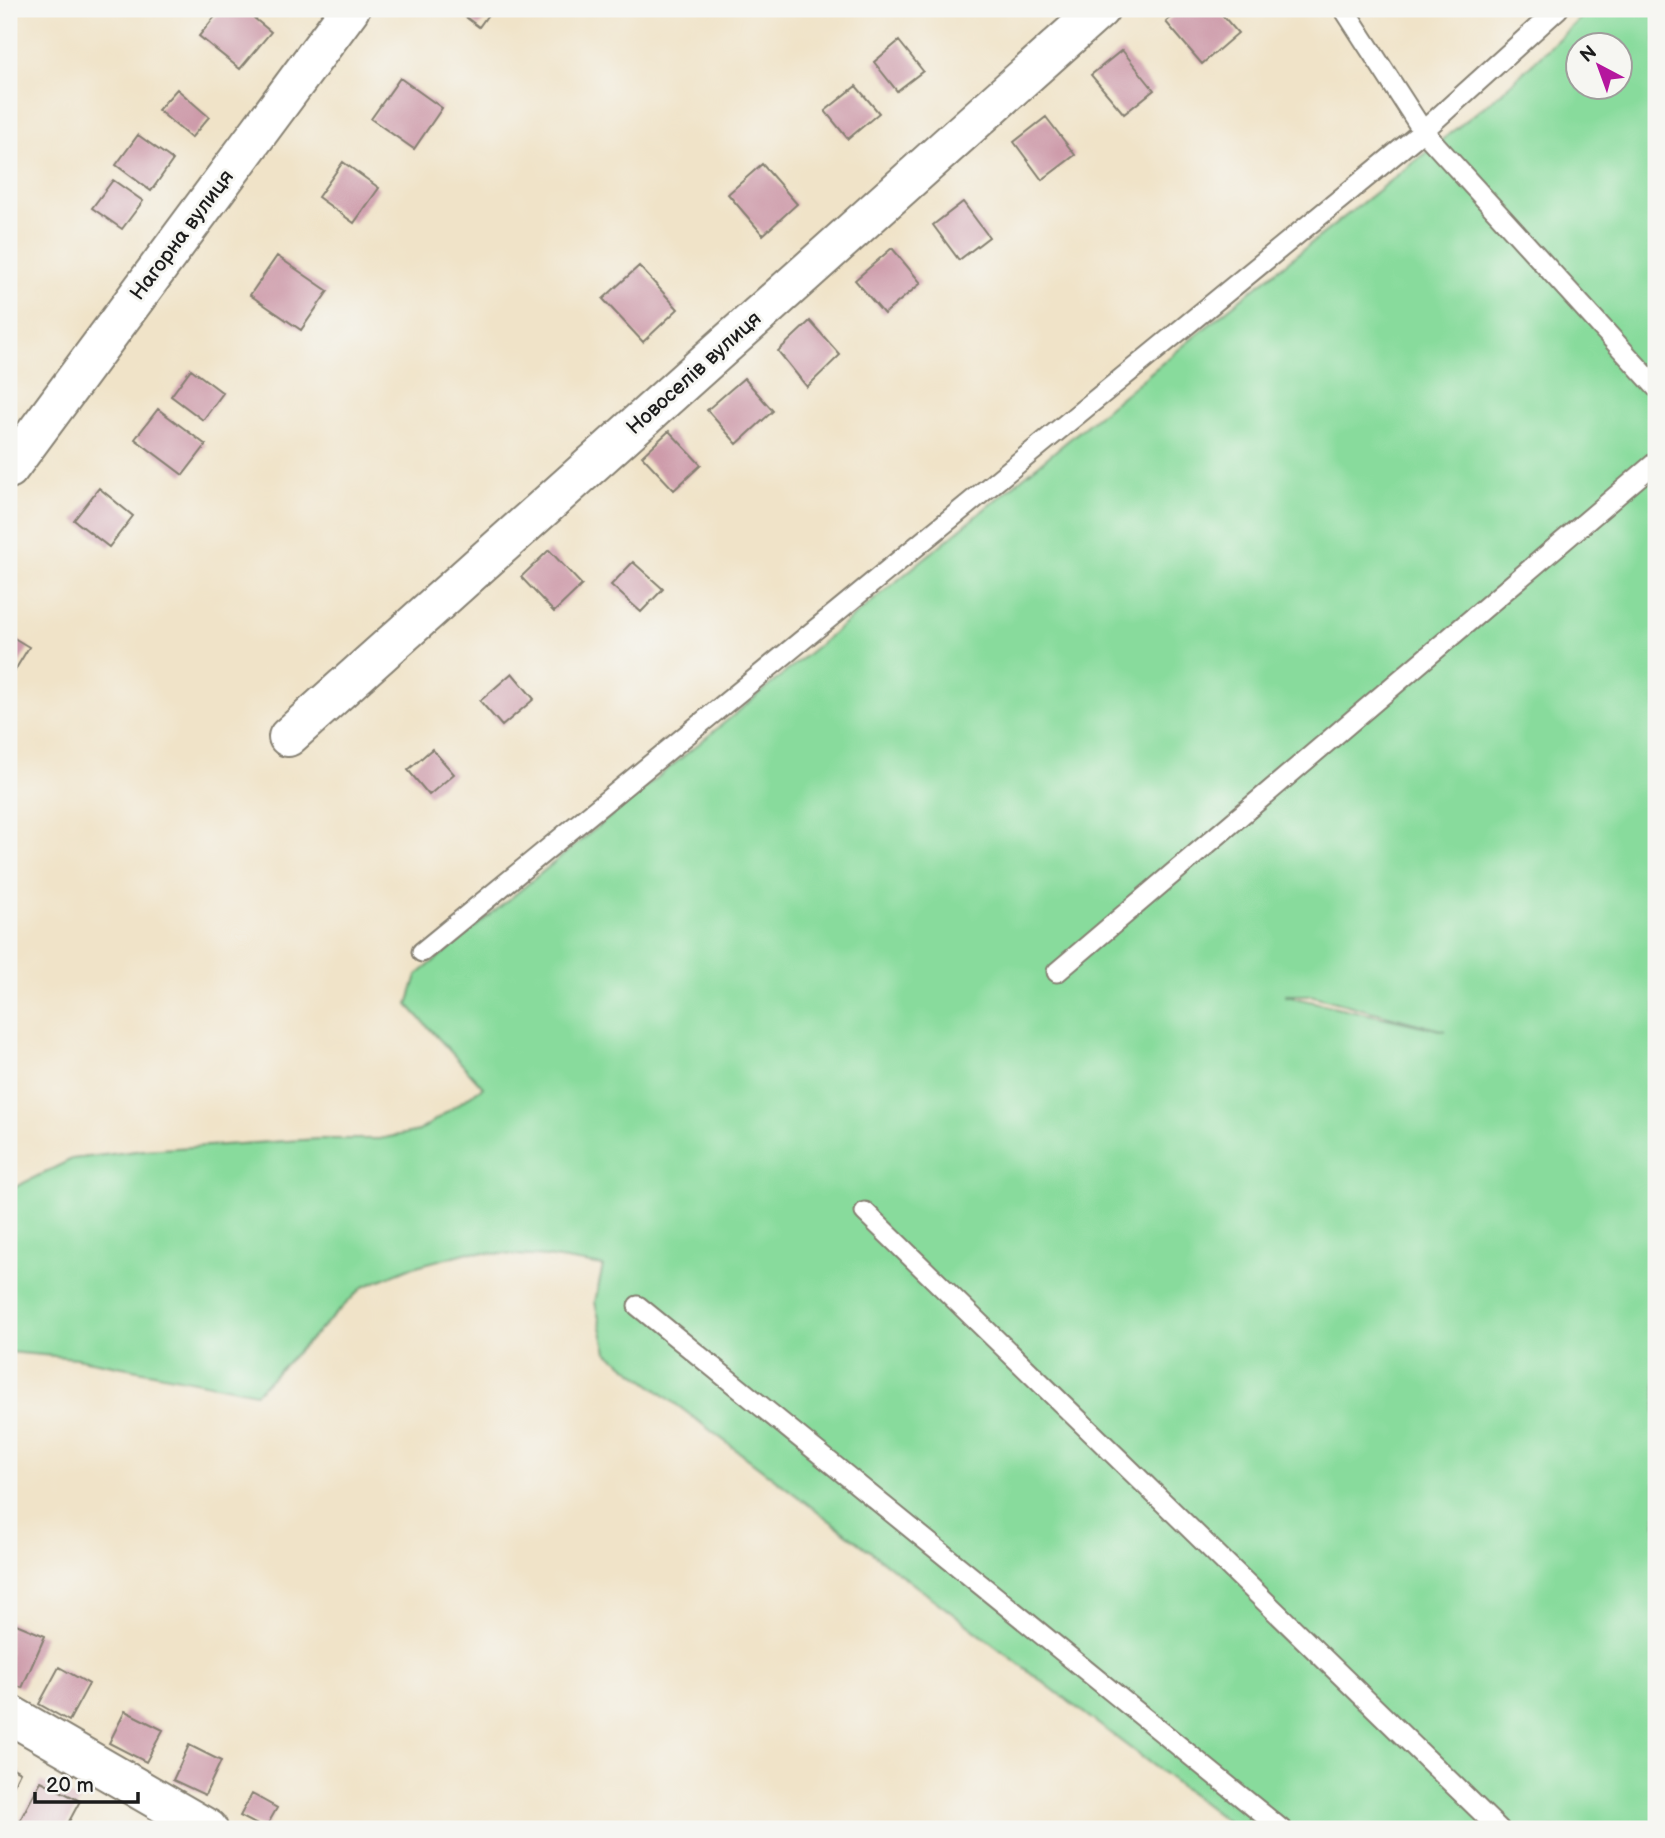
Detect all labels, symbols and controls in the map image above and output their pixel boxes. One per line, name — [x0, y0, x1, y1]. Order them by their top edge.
north arrow — [1564, 32, 1634, 102]
text: N — [1576, 41, 1602, 68]
street label: Нагорна вулиця — [125, 165, 239, 305]
street label: Новоселів вулиця — [622, 306, 766, 440]
scale bar — [35, 1761, 138, 1805]
text: 20 m — [46, 1773, 94, 1798]

